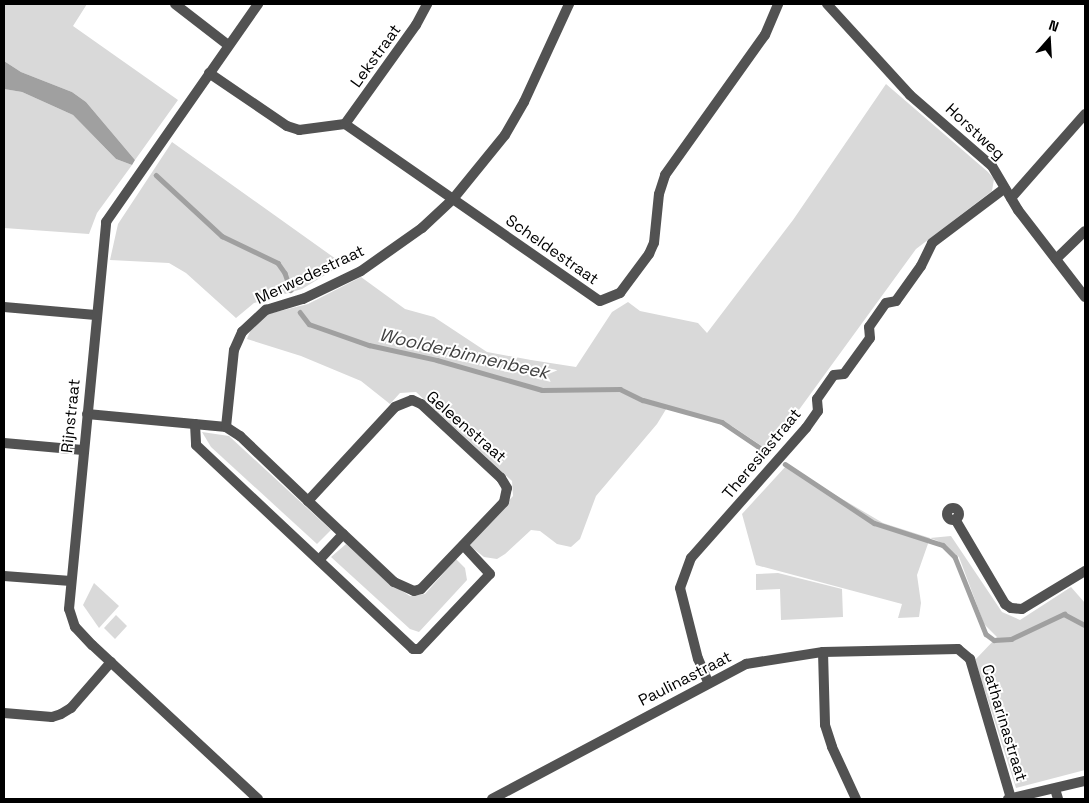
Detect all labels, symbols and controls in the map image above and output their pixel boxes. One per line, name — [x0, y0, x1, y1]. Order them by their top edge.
north arrow — [1024, 15, 1074, 65]
text: N — [1047, 16, 1061, 36]
street label: Lekstraat — [347, 21, 405, 91]
street label: Horstweg — [941, 100, 1009, 164]
street label: Scheldestraat — [502, 211, 602, 289]
street label: Merwedestraat — [253, 241, 367, 309]
water label: Woolderbinnenbeek — [377, 324, 551, 384]
street label: Rijnstraat — [58, 378, 84, 454]
street label: Geleenstraat — [422, 387, 510, 467]
street label: Theresiastraat — [719, 405, 805, 503]
street label: Paulinastraat — [635, 647, 735, 711]
street label: Catharinastraat — [977, 662, 1031, 784]

